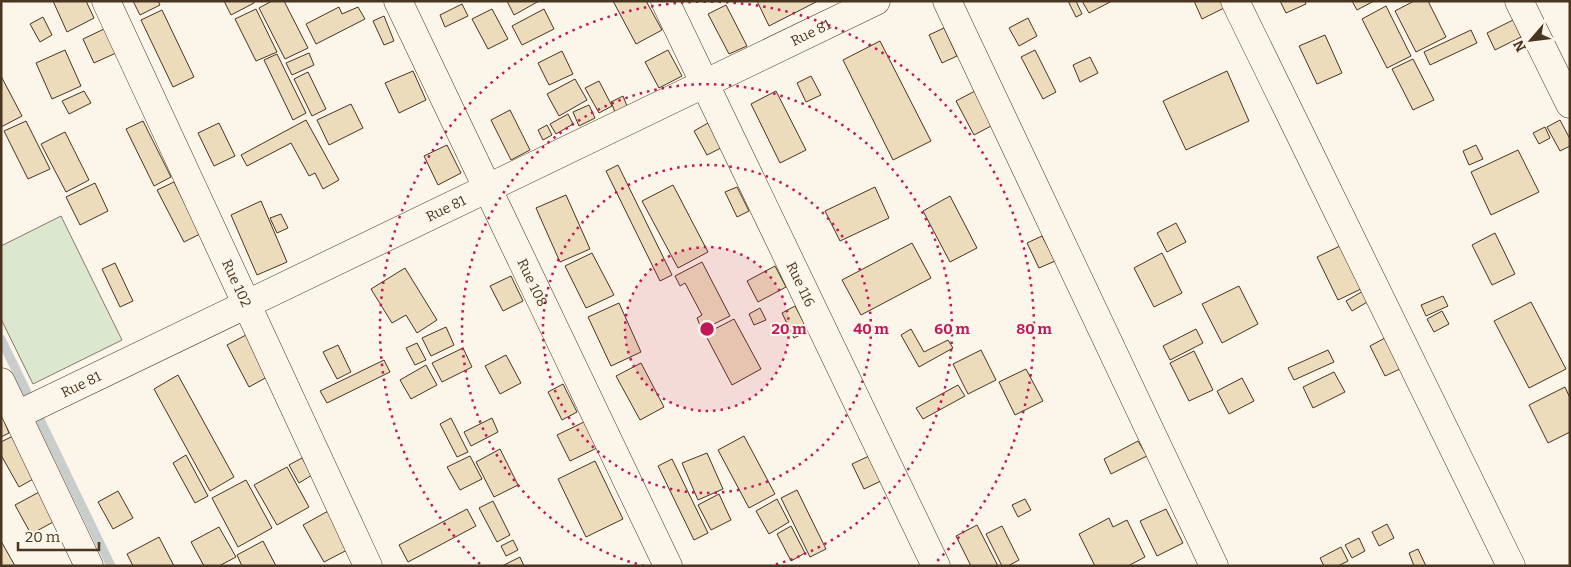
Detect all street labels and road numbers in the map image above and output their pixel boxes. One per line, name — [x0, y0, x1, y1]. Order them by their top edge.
street label: Rue 81 — [788, 16, 834, 49]
street label: Rue 81 — [423, 191, 469, 225]
street label: Rue 108 — [514, 256, 551, 309]
street label: Rue 102 — [219, 257, 255, 310]
street label: Rue 116 — [783, 259, 819, 309]
street label: Rue 81 — [58, 367, 104, 401]

